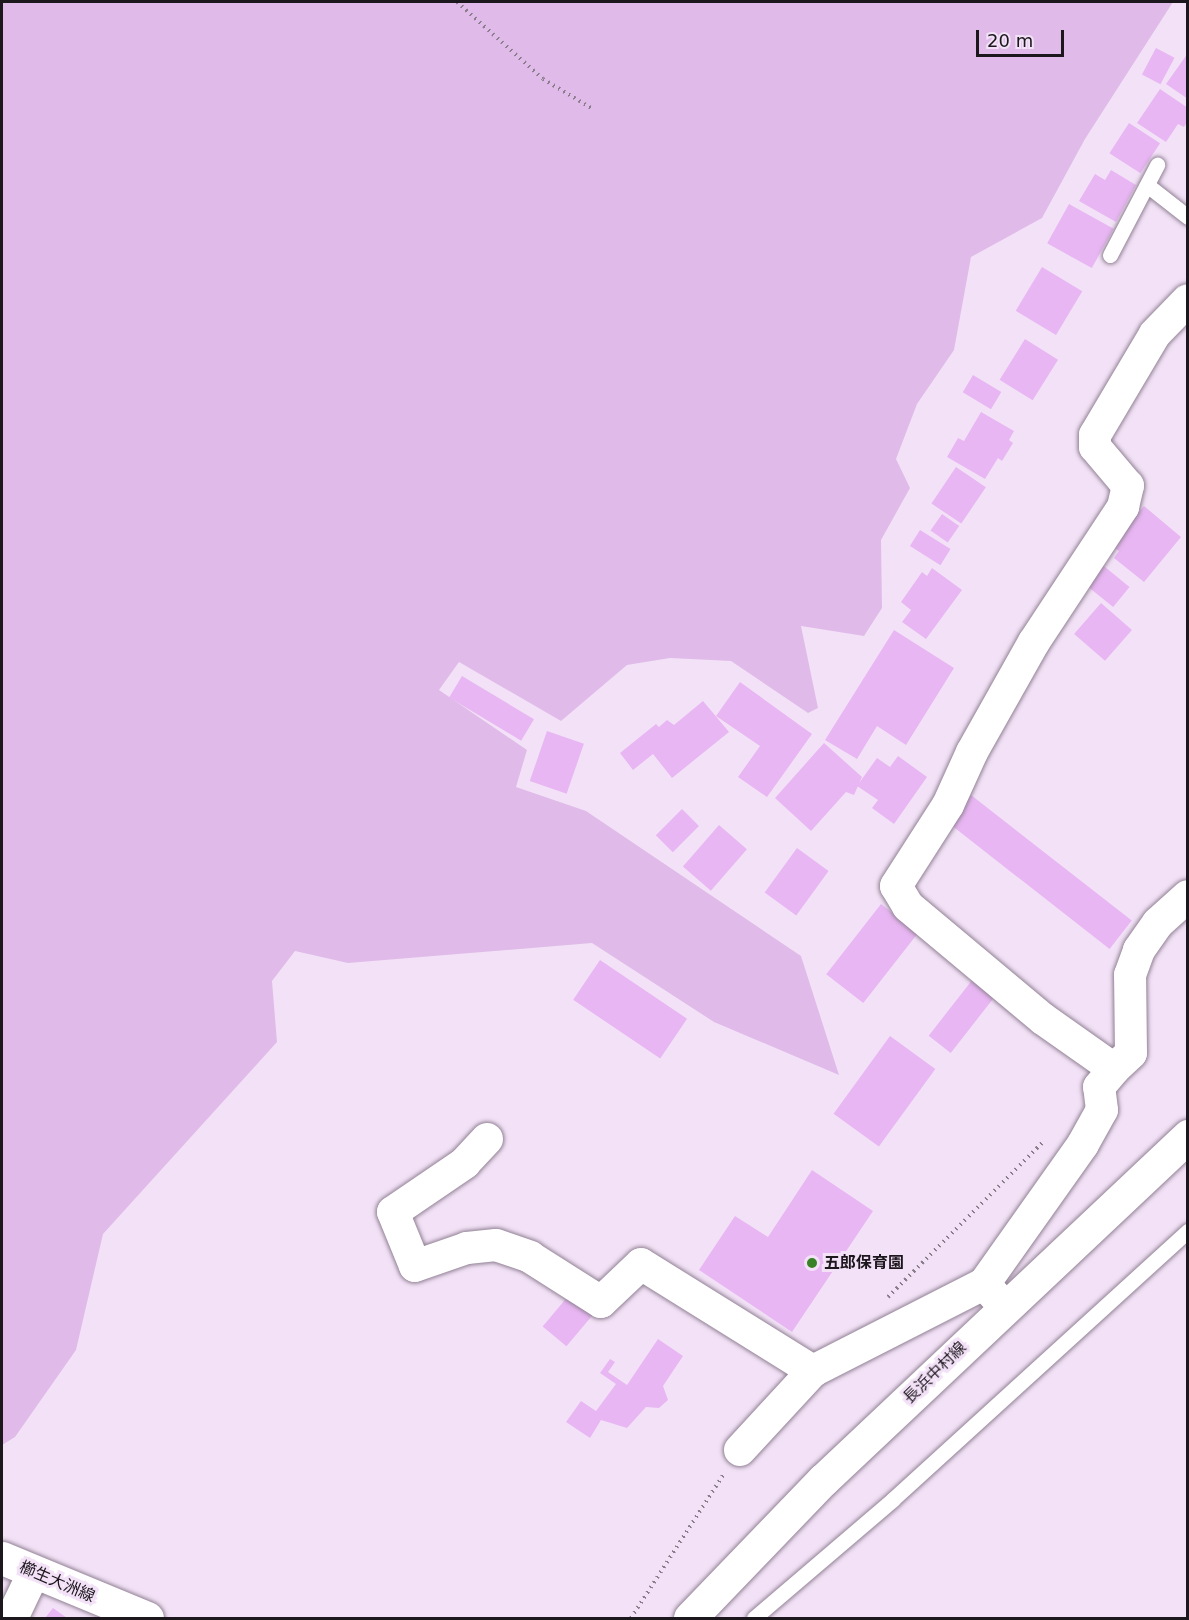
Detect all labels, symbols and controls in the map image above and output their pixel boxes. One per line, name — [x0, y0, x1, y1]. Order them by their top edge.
scale bar — [979, 18, 1068, 56]
text: 20 m — [987, 30, 1033, 51]
place label: 五郎保育園 — [824, 1253, 904, 1273]
marker: 五郎保育園 — [805, 1256, 819, 1270]
street label: 長浜中村線 — [900, 1338, 970, 1408]
street label: 櫛生大洲線 — [16, 1558, 98, 1606]

